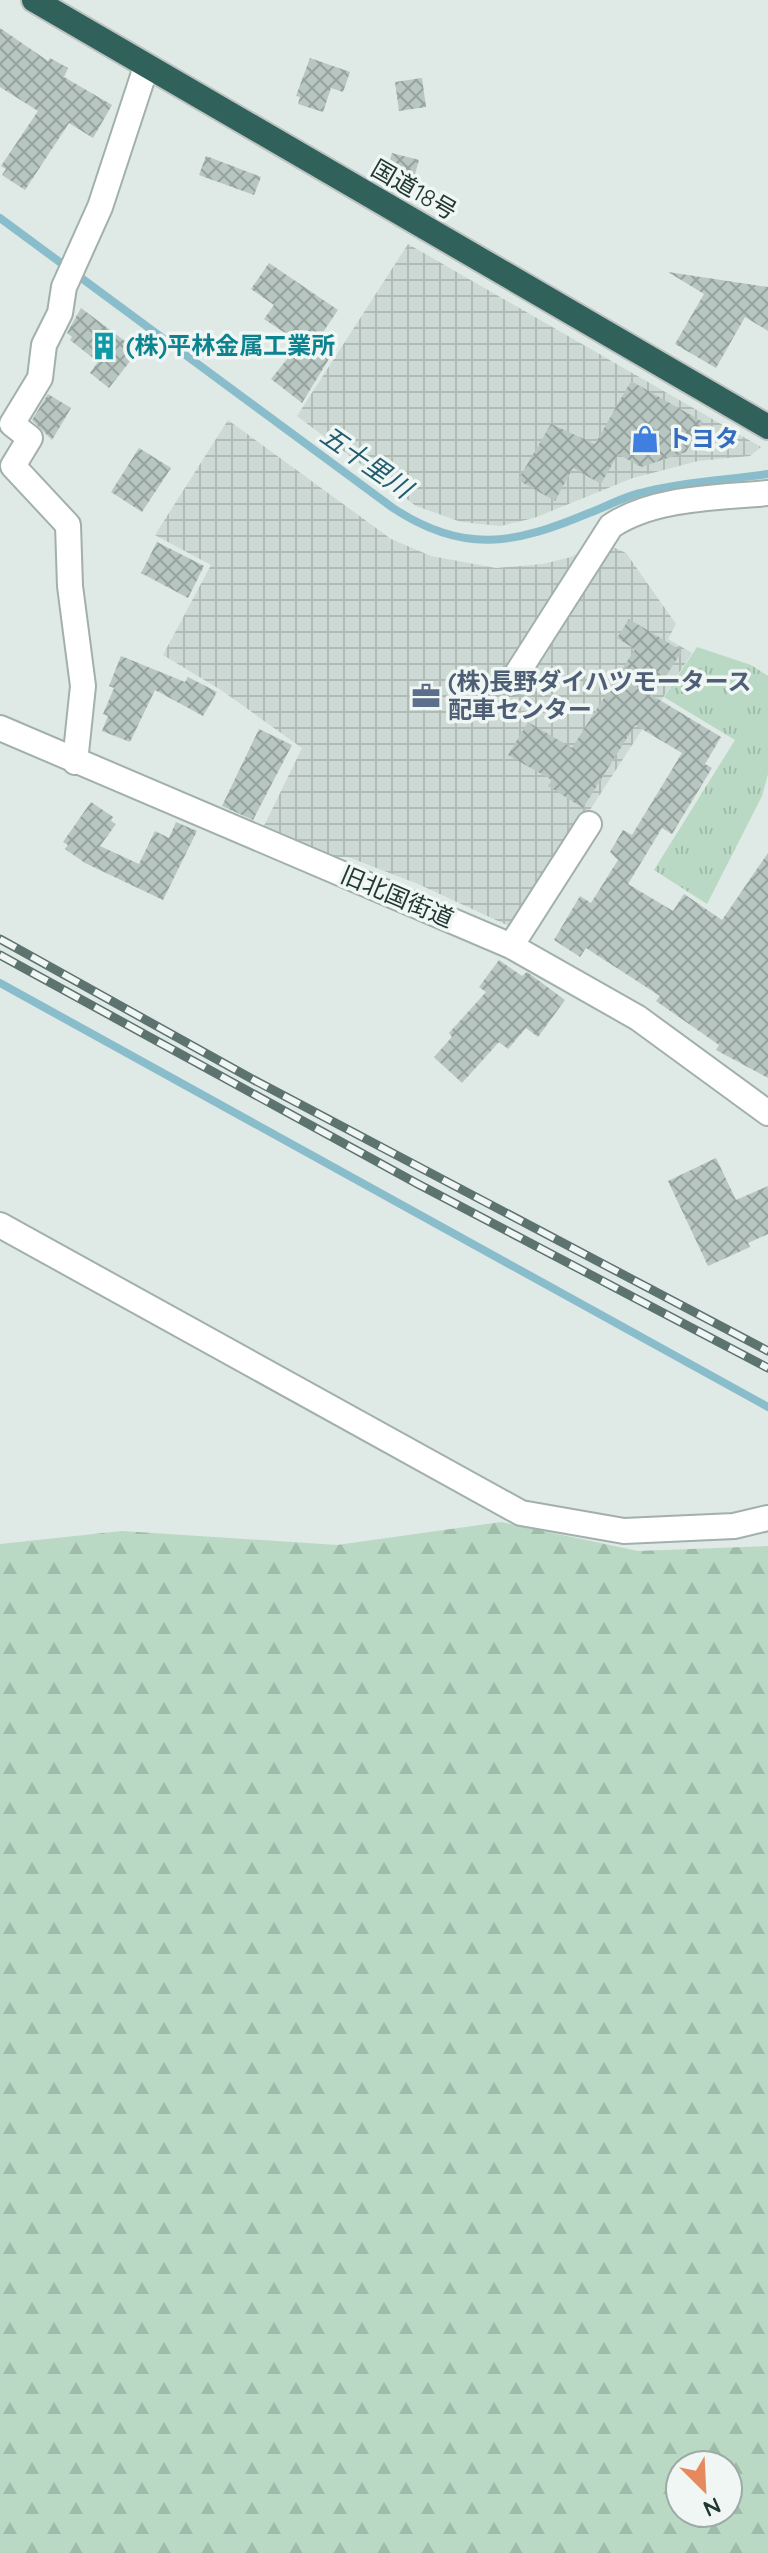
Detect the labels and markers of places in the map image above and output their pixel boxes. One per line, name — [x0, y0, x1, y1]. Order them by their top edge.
place label: (株)平林金属工業所 — [126, 330, 335, 360]
building icon: (株)平林金属工業所 — [89, 331, 119, 361]
place label: トヨタ — [667, 423, 739, 453]
shop icon: トヨタ — [630, 424, 660, 454]
place label: (株)長野ダイハツモータース 配車センター — [448, 666, 751, 724]
office icon: (株)長野ダイハツモータース 配車センター — [411, 681, 441, 711]

